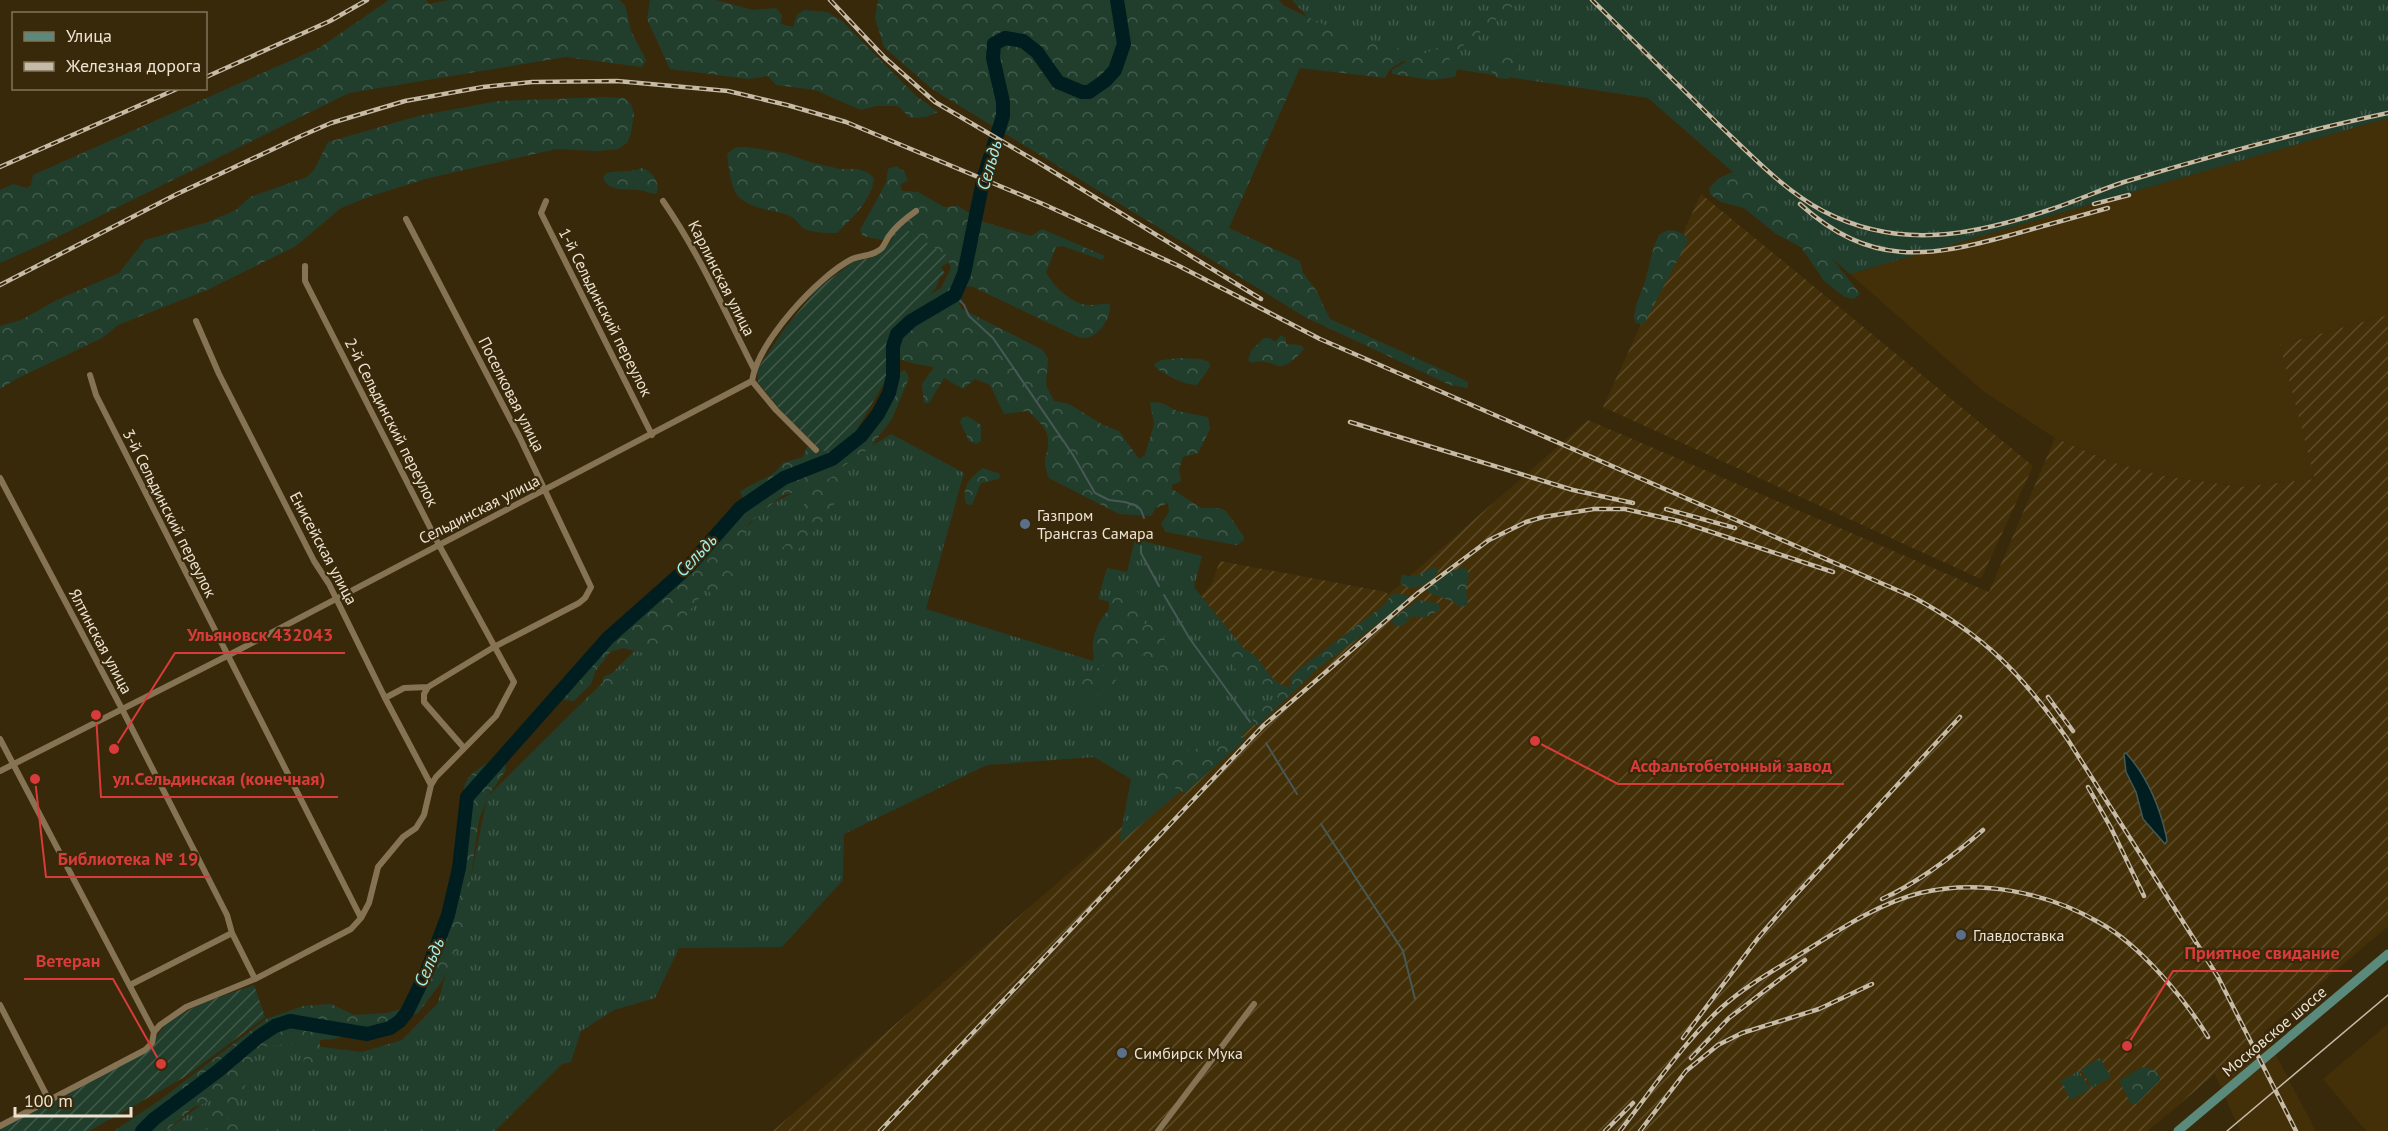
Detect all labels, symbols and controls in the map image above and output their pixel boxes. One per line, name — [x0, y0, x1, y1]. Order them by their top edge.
legend — [12, 12, 207, 90]
text: Улица — [66, 24, 112, 47]
text: Железная дорога — [65, 54, 201, 77]
water label: Сельдь — [971, 137, 1007, 193]
street label: Карлинская улица — [684, 217, 760, 339]
street label: 1-й Сельдинский переулок — [555, 224, 657, 400]
street label: Поселковая улица — [474, 333, 550, 455]
street label: 2-й Сельдинский переулок — [341, 334, 443, 510]
street label: 3-й Сельдинский переулок — [119, 425, 221, 601]
street label: Сельдинская улица — [415, 470, 543, 548]
street label: Енисейская улица — [286, 488, 362, 608]
place label: Газпром Трансгаз Самара — [1037, 505, 1154, 543]
marker: Газпром Трансгаз Самара — [1018, 517, 1032, 531]
water label: Сельдь — [670, 529, 722, 581]
street label: Ялтинская улица — [65, 585, 137, 697]
callout: Ульяновск 432043 — [175, 617, 345, 653]
text: Ульяновск 432043 — [186, 623, 333, 646]
callout: Асфальтобетонный завод — [1618, 748, 1844, 784]
text: Асфальтобетонный завод — [1630, 754, 1832, 777]
callout: ул.Сельдинская (конечная) — [101, 761, 338, 797]
text: ул.Сельдинская (конечная) — [112, 767, 325, 790]
callout: Библиотека № 19 — [46, 841, 210, 877]
text: Библиотека № 19 — [58, 847, 198, 870]
place label: Главдоставка — [1973, 925, 2064, 945]
marker: Главдоставка — [1954, 928, 1968, 942]
water label: Сельдь — [408, 934, 450, 990]
callout: Приятное свидание — [2173, 935, 2352, 971]
text: Приятное свидание — [2184, 941, 2340, 964]
callout: Ветеран — [24, 943, 113, 979]
text: Ветеран — [36, 949, 100, 972]
street label: Московское шоссе — [2218, 981, 2330, 1081]
place label: Симбирск Мука — [1134, 1043, 1243, 1063]
marker: Симбирск Мука — [1115, 1046, 1129, 1060]
scale bar — [15, 1080, 130, 1118]
text: 100 m — [24, 1089, 73, 1112]

